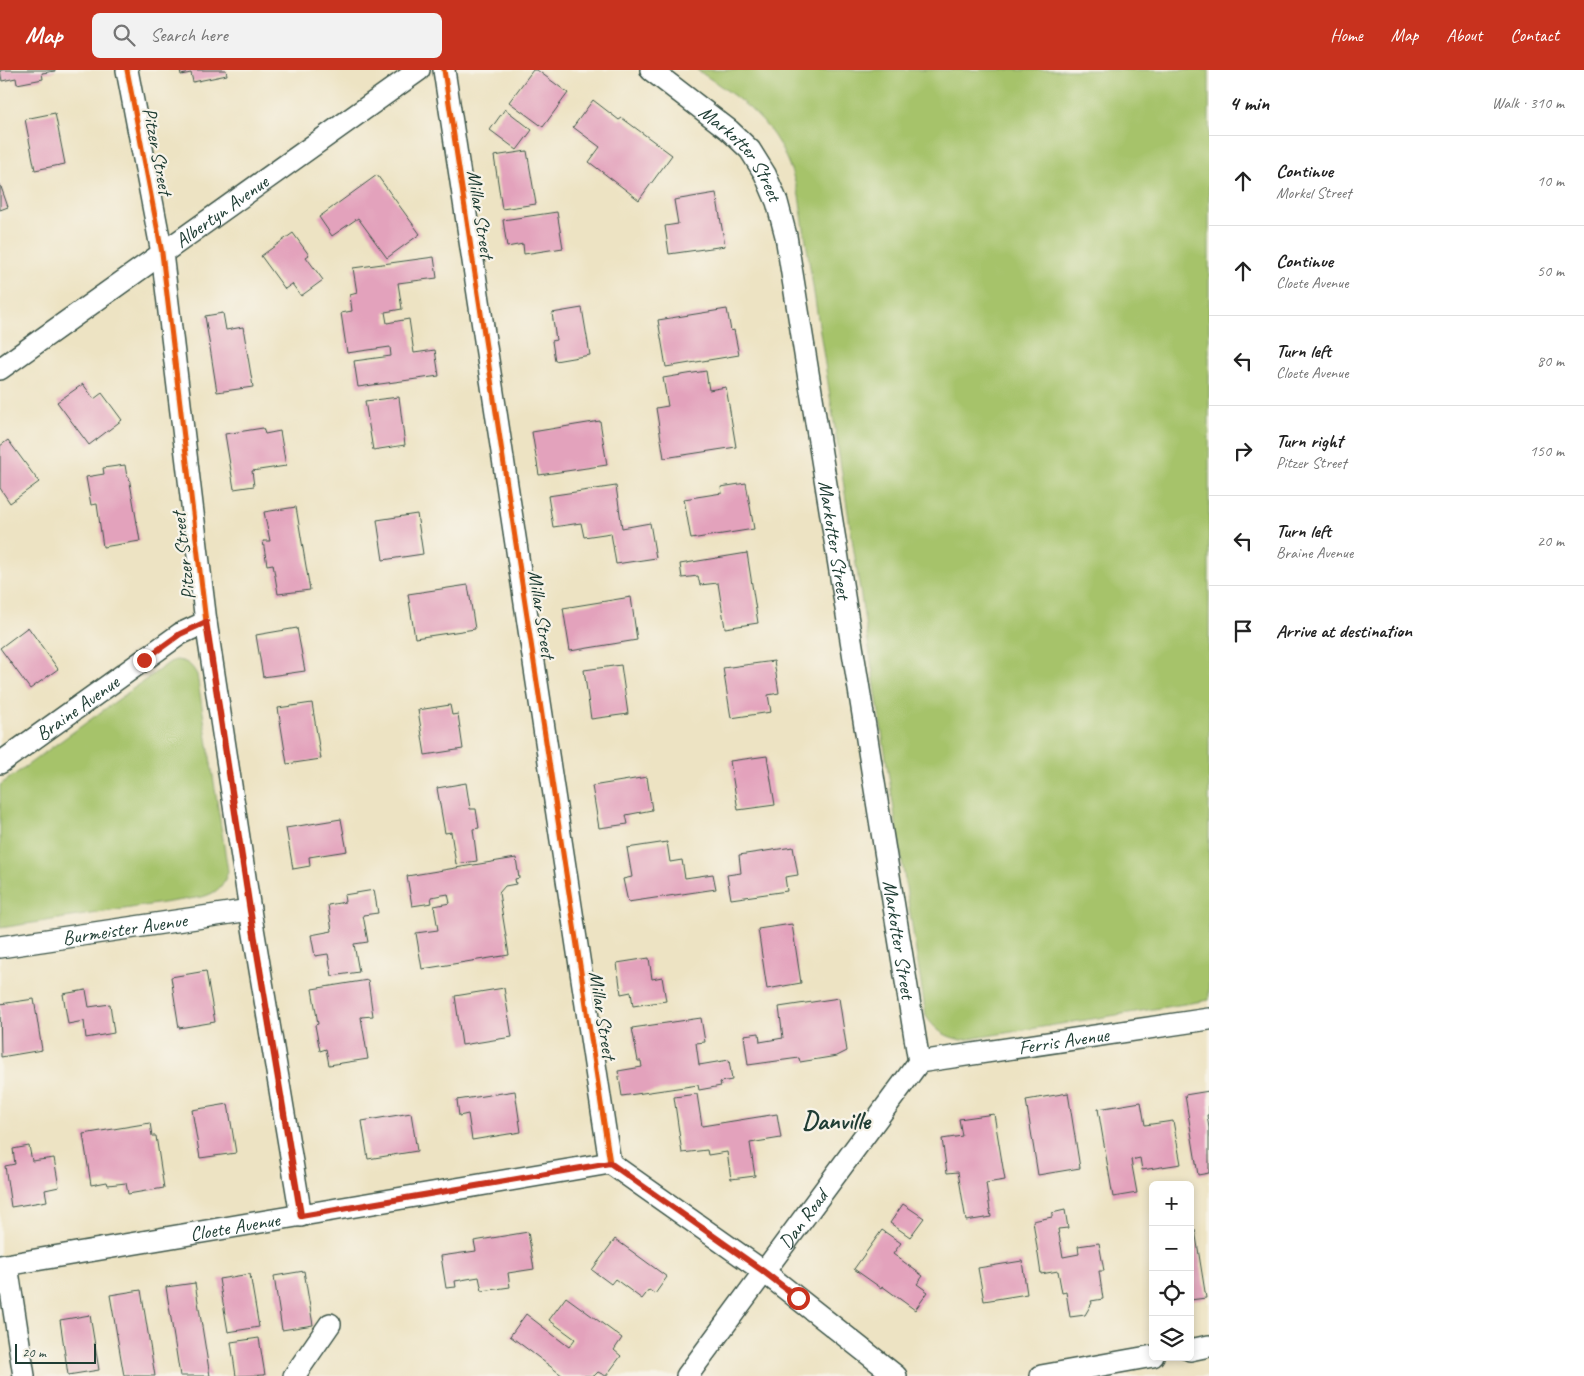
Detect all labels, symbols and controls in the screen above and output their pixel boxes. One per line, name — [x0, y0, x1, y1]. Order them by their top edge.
search box — [92, 13, 442, 58]
text: Map — [25, 20, 62, 50]
icon: search — [110, 21, 138, 49]
text: Search here — [150, 23, 228, 47]
text: Home — [1330, 24, 1363, 46]
text: Map — [1391, 24, 1418, 46]
text: About — [1446, 24, 1482, 46]
text: Contact — [1510, 24, 1559, 46]
text: 4 min — [1229, 90, 1269, 116]
text: Walk · 310 m — [1492, 93, 1564, 113]
street label: Markotter Street — [694, 100, 788, 207]
street label: Pitzer Street — [137, 105, 179, 200]
text: Continue — [1276, 159, 1333, 183]
icon: ahead — [1229, 167, 1257, 195]
street label: Millar Street — [461, 168, 500, 263]
street label: Albertyn Avenue — [170, 169, 275, 253]
text: 10 m — [1537, 171, 1564, 191]
text: Morkel Street — [1276, 183, 1351, 203]
text: Continue — [1276, 249, 1333, 273]
icon: ahead — [1229, 257, 1257, 285]
text: 50 m — [1537, 261, 1564, 281]
text: Cloete Avenue — [1276, 273, 1348, 293]
text: Turn left — [1276, 339, 1331, 363]
icon: left — [1229, 347, 1257, 375]
text: 80 m — [1537, 351, 1564, 371]
text: Cloete Avenue — [1276, 363, 1348, 383]
text: Turn right — [1276, 429, 1343, 453]
icon: right — [1229, 437, 1257, 465]
text: 150 m — [1530, 441, 1564, 461]
text: Pitzer Street — [1276, 453, 1347, 473]
street label: Markotter Street — [813, 479, 857, 603]
street label: Pitzer Street — [165, 507, 201, 601]
text: Turn left — [1276, 519, 1331, 543]
icon: left — [1229, 527, 1257, 555]
text: 20 m — [1537, 531, 1564, 551]
text: Braine Avenue — [1276, 543, 1353, 563]
street label: Millar Street — [522, 568, 561, 663]
icon: arrive — [1229, 617, 1257, 645]
text: Arrive at destination — [1276, 619, 1412, 643]
route end — [133, 649, 156, 672]
street label: Braine Avenue — [31, 669, 125, 746]
street label: Markotter Street — [877, 879, 921, 1003]
street label: Burmeister Avenue — [61, 907, 190, 951]
street label: Millar Street — [583, 969, 622, 1064]
street label: Ferris Avenue — [1017, 1022, 1112, 1060]
district label: Danville — [802, 1105, 872, 1137]
map controls — [1149, 1181, 1194, 1361]
button: + — [1149, 1181, 1194, 1226]
street label: Dan Road — [773, 1182, 835, 1254]
street label: Cloete Avenue — [188, 1207, 283, 1247]
button: − — [1149, 1226, 1194, 1271]
button: locate — [1149, 1271, 1194, 1316]
route start — [787, 1287, 810, 1310]
button: layers — [1149, 1316, 1194, 1361]
scale bar — [15, 1341, 96, 1364]
text: 20 m — [22, 1344, 46, 1361]

